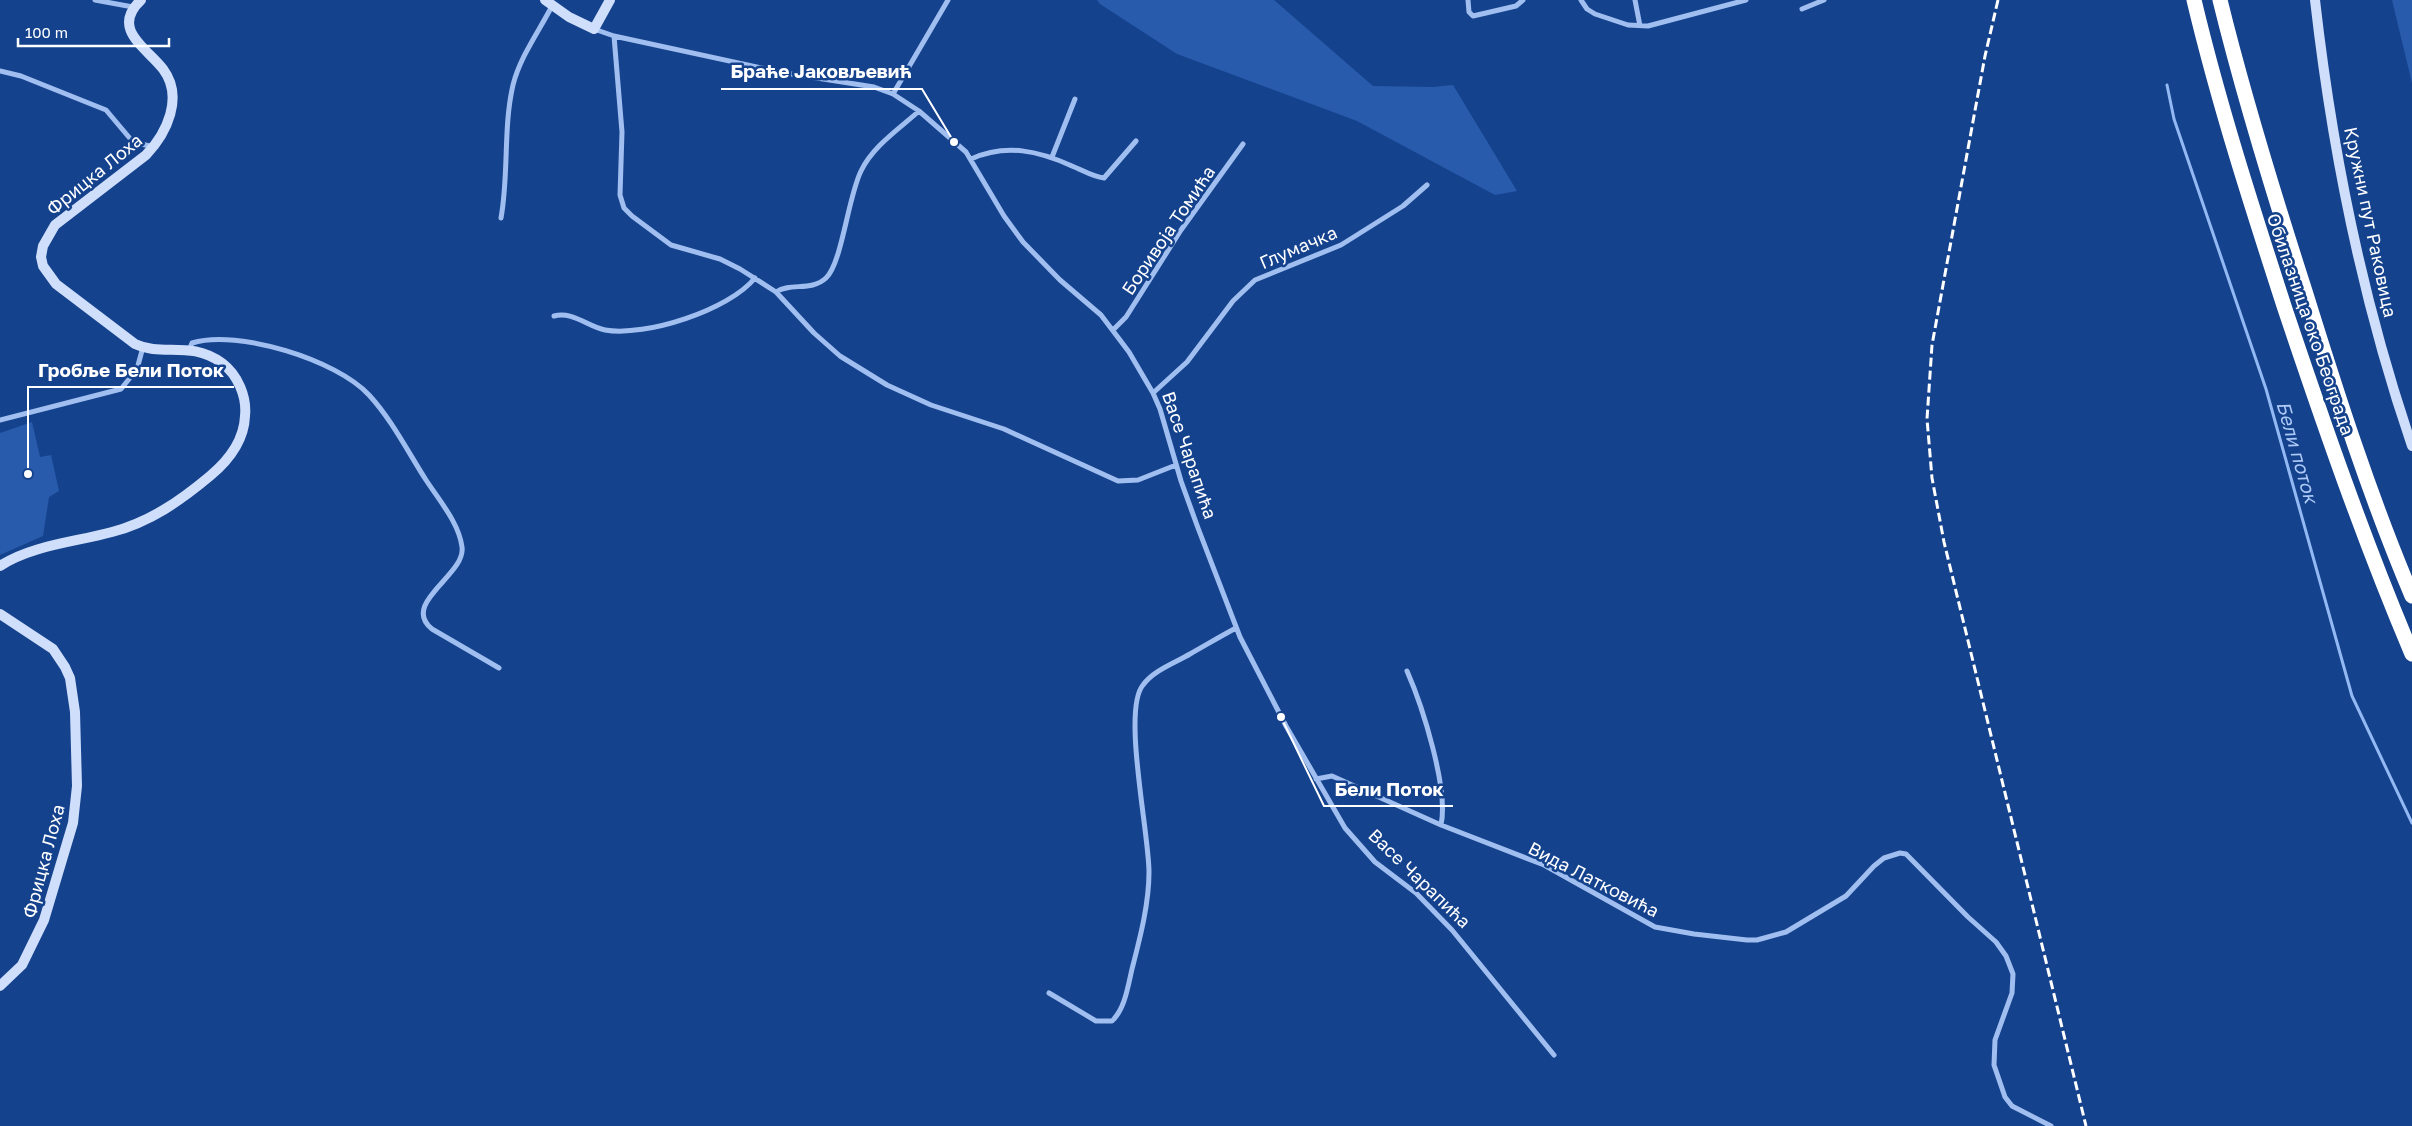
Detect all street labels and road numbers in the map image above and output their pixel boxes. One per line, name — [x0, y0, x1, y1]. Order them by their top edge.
street label: Кружни пут Раковица — [2340, 125, 2402, 319]
street label: Фрицка Лоха — [42, 129, 146, 219]
street label: Боривоја Томића — [1117, 161, 1219, 299]
street label: Обилазница око Београда — [2263, 210, 2359, 438]
street label: Глумачка — [1256, 221, 1340, 273]
street label: Васе Чарапића — [1158, 388, 1222, 522]
street label: Фрицка Лоха — [17, 802, 69, 920]
street label: Васе Чарапића — [1364, 824, 1476, 932]
street label: Вида Латковића — [1525, 837, 1663, 921]

